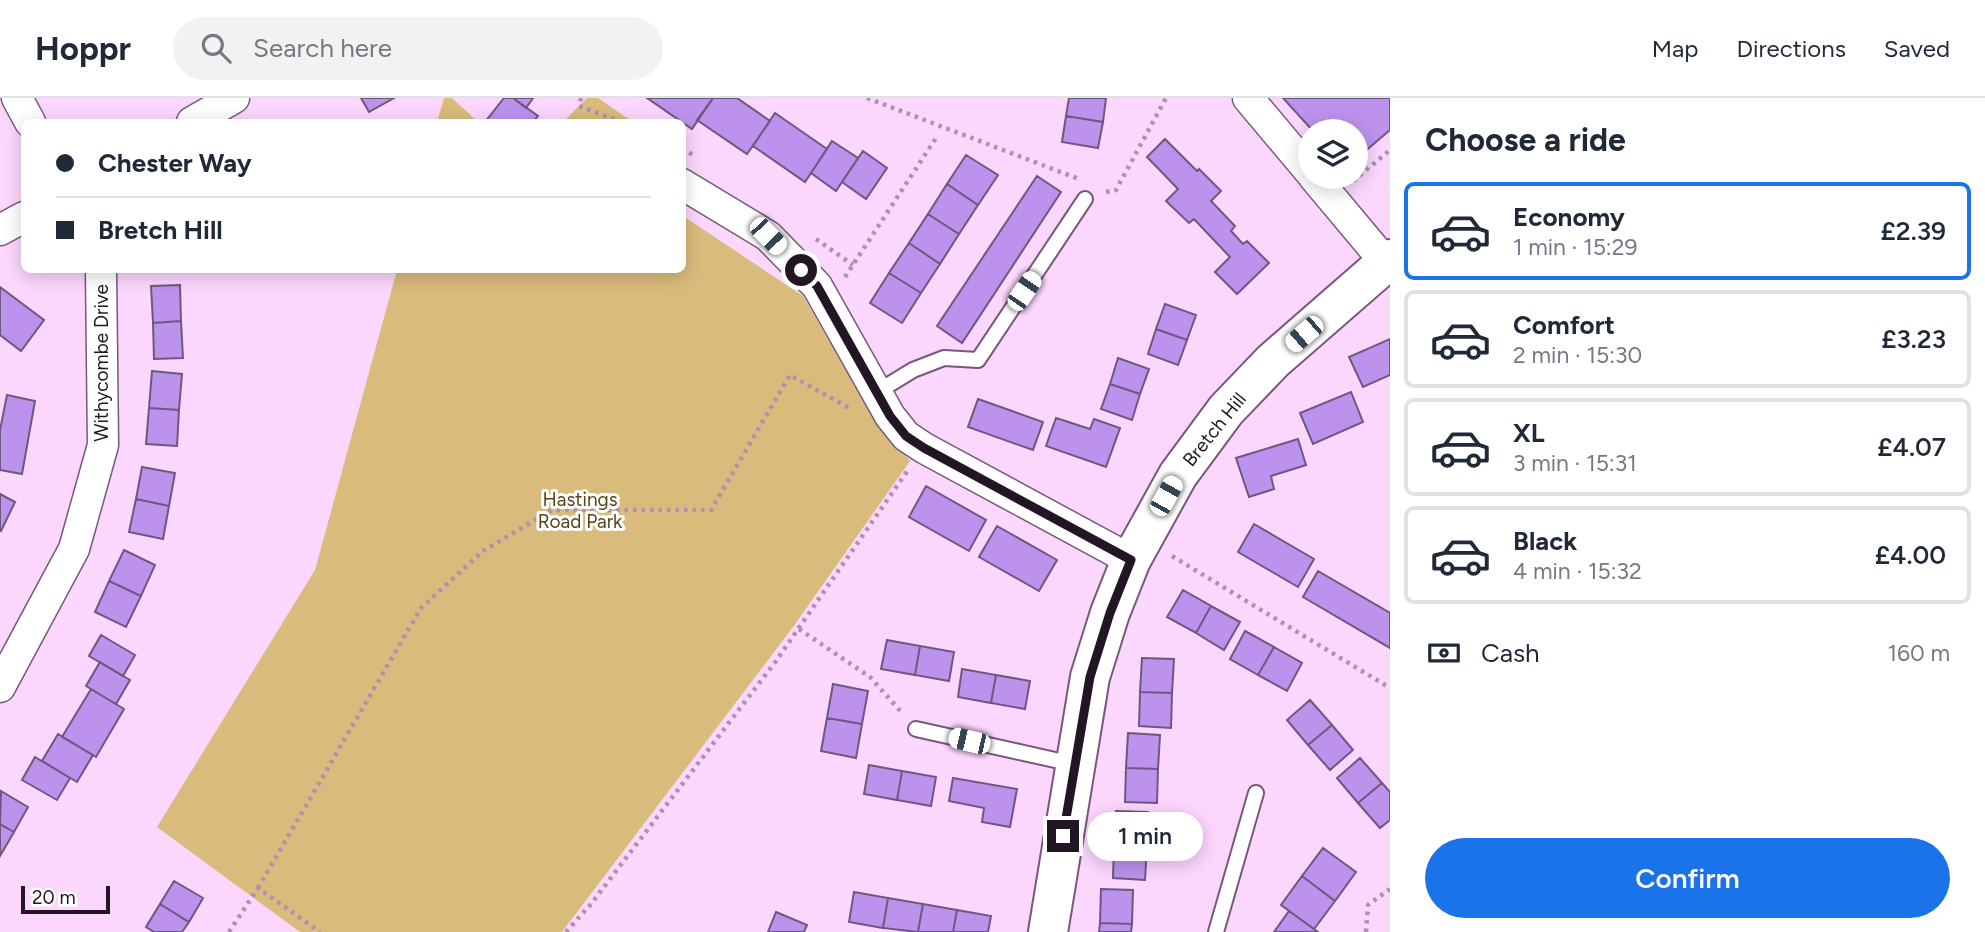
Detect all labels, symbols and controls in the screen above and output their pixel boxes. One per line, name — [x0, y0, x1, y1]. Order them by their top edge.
search box — [173, 17, 663, 80]
text: Hoppr — [35, 29, 131, 68]
icon: search — [197, 29, 235, 67]
text: Search here — [253, 32, 392, 64]
text: Map — [1652, 34, 1698, 63]
text: Directions — [1736, 34, 1846, 63]
text: Saved — [1884, 34, 1950, 63]
map controls — [1298, 119, 1368, 189]
button: layers — [1298, 119, 1368, 189]
text: Choose a ride — [1425, 121, 1626, 159]
text: Chester Way — [98, 147, 252, 179]
icon: car — [1429, 200, 1492, 263]
text: Economy — [1513, 201, 1625, 233]
text: Bretch Hill — [98, 214, 223, 246]
car — [746, 214, 791, 258]
text: £2.39 — [1881, 215, 1946, 247]
text: 1 min · 15:29 — [1513, 233, 1638, 261]
route start — [785, 254, 817, 286]
car — [1004, 268, 1045, 314]
street label: Withycombe Drive — [90, 284, 113, 442]
icon: car — [1429, 308, 1492, 371]
text: Comfort — [1513, 309, 1615, 341]
car — [1282, 312, 1327, 356]
text: £3.23 — [1881, 323, 1946, 355]
text: 2 min · 15:30 — [1513, 341, 1642, 369]
street label: Bretch Hill — [1178, 388, 1251, 471]
icon: car — [1429, 416, 1492, 479]
text: XL — [1513, 417, 1545, 449]
text: £4.07 — [1877, 431, 1946, 463]
text: 3 min · 15:31 — [1513, 449, 1637, 477]
car — [1147, 473, 1186, 519]
park label: Hastings Road Park — [538, 488, 623, 533]
icon: car — [1429, 524, 1492, 587]
text: Black — [1513, 525, 1577, 557]
text: £4.00 — [1875, 539, 1946, 571]
text: 4 min · 15:32 — [1513, 557, 1642, 585]
icon: cash — [1425, 634, 1463, 672]
text: Cash — [1481, 637, 1540, 669]
text: 160 m — [1887, 639, 1950, 667]
car — [947, 726, 992, 756]
callout: 1 min — [1088, 812, 1203, 860]
route end — [1047, 820, 1079, 852]
text: 1 min — [1118, 822, 1172, 850]
button: Confirm — [1425, 838, 1950, 918]
scale bar — [21, 883, 110, 915]
text: 20 m — [32, 886, 76, 909]

